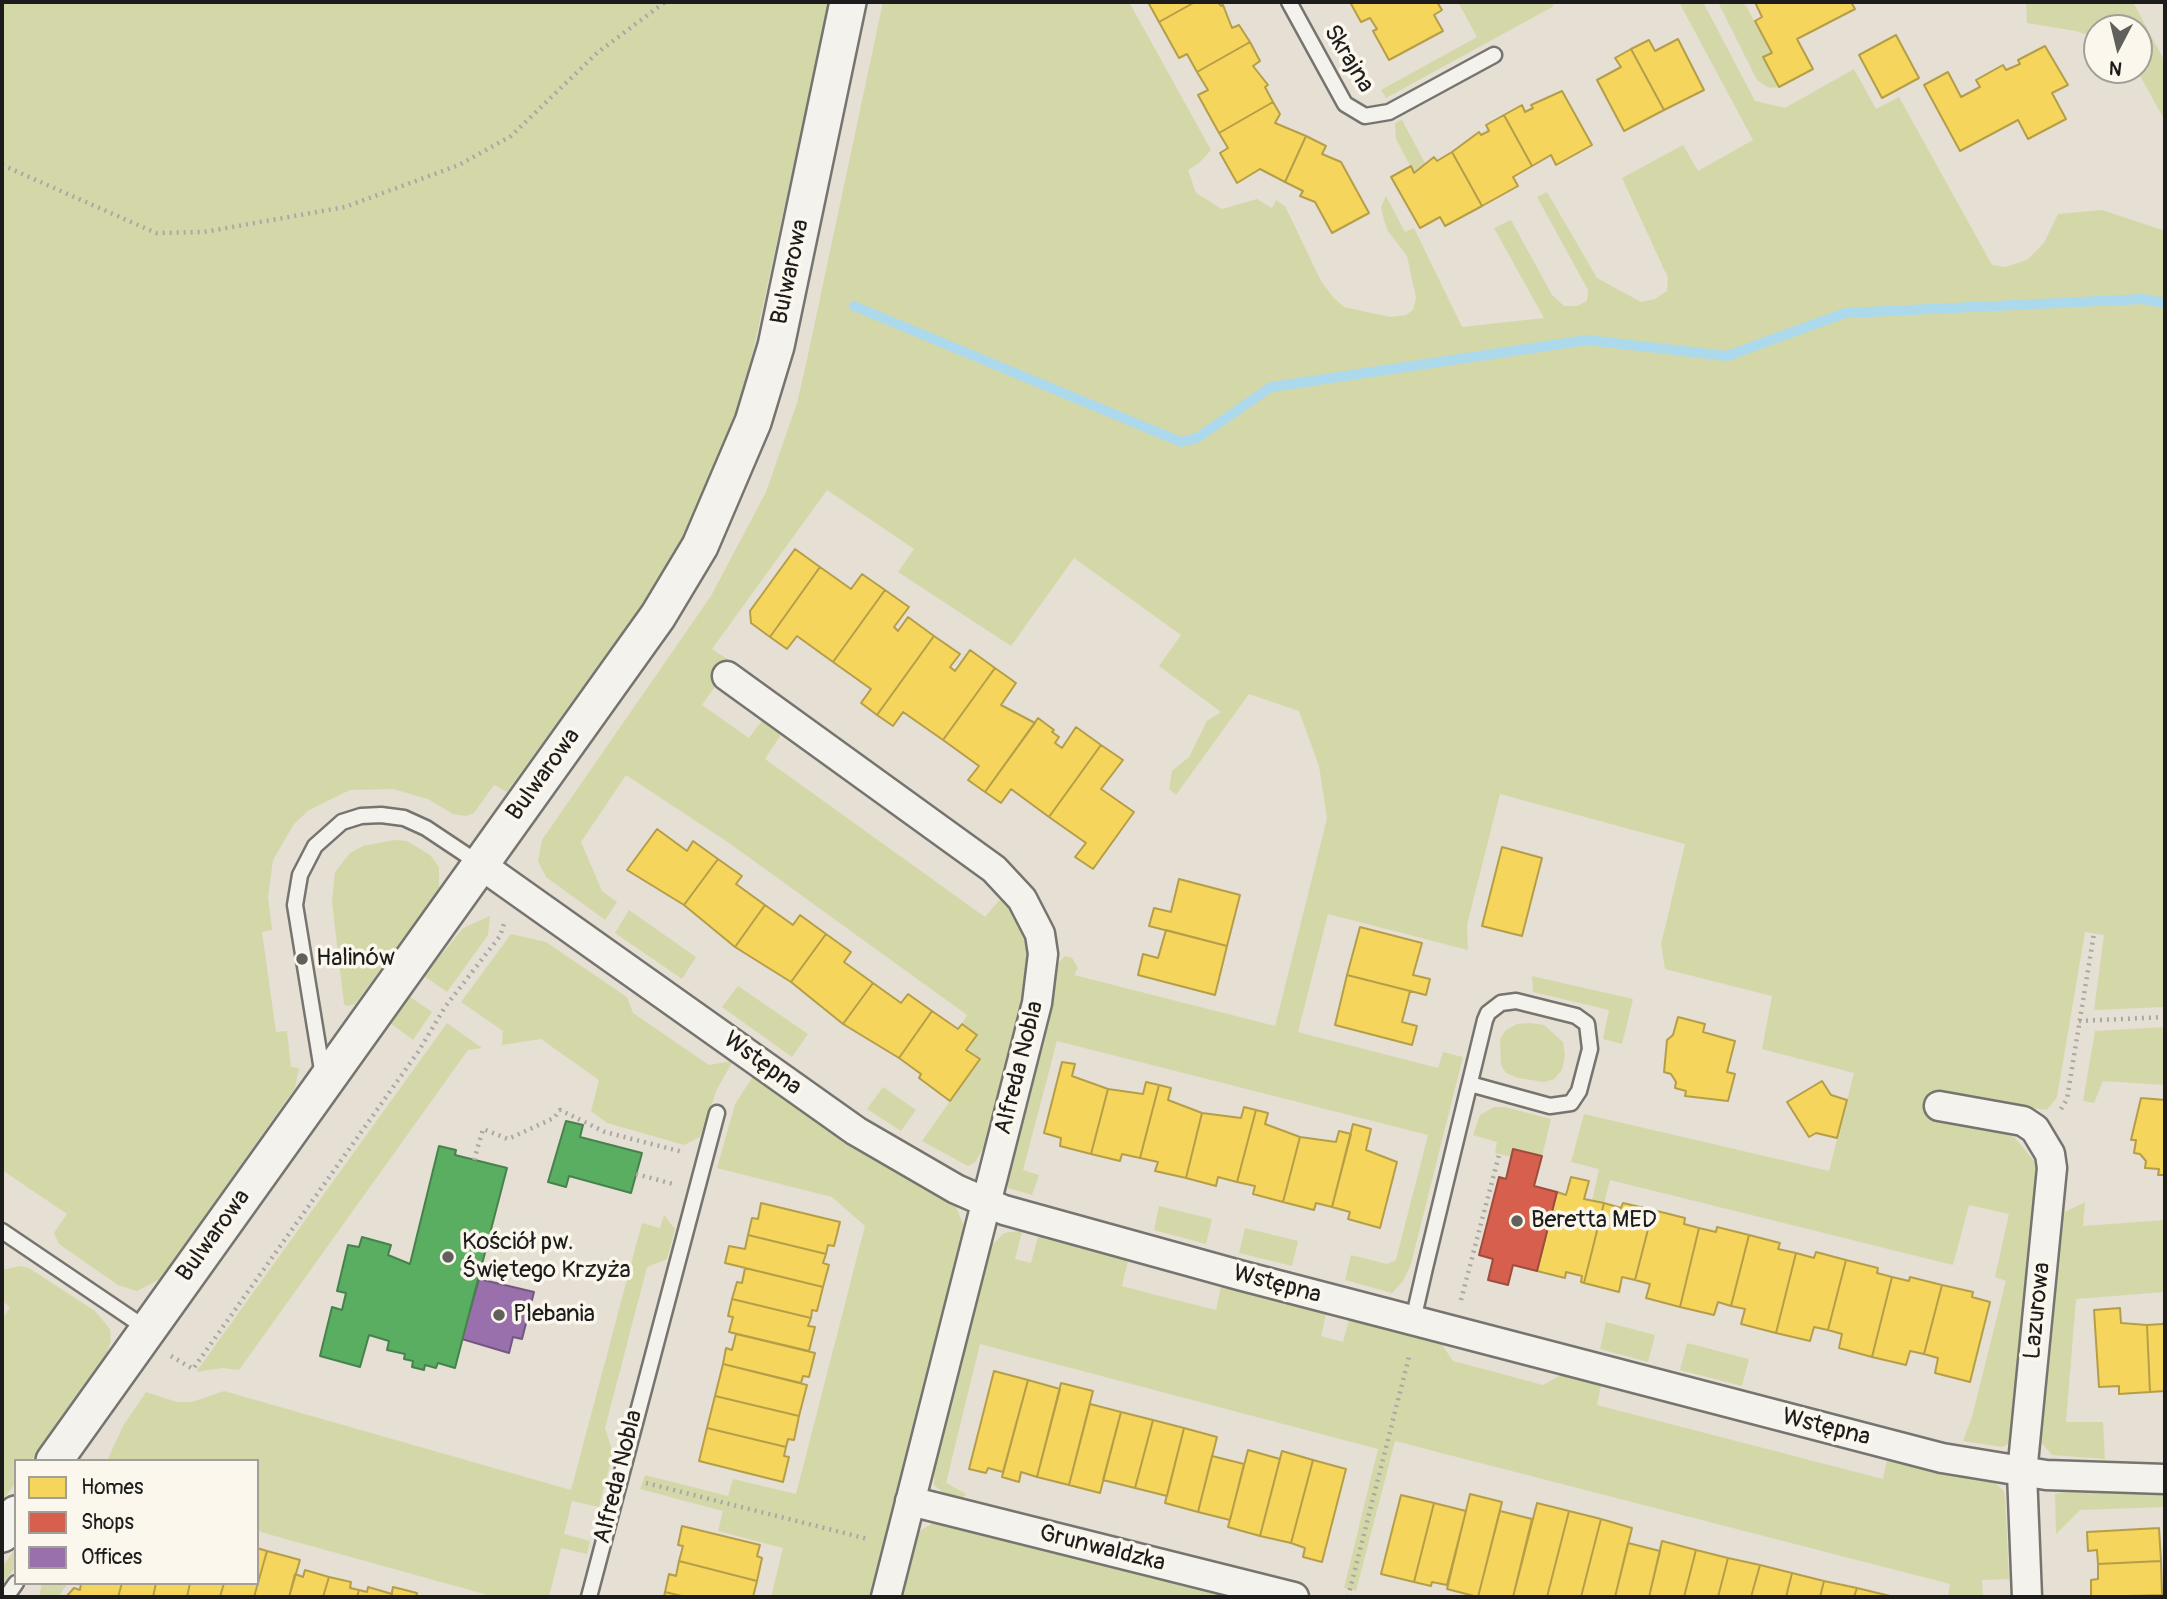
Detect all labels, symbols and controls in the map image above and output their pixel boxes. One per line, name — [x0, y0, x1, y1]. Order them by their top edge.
north arrow — [2083, 14, 2153, 84]
street label: Skrajna — [1317, 20, 1379, 98]
text: N — [2108, 55, 2124, 81]
street label: Bulwarowa — [766, 217, 816, 327]
street label: Bulwarowa — [501, 723, 587, 827]
place label: Halinów — [316, 945, 395, 973]
marker: Halinów — [294, 951, 310, 967]
street label: Alfreda Nobla — [989, 998, 1051, 1138]
street label: Wstępna — [717, 1026, 807, 1102]
street label: Bulwarowa — [171, 1184, 257, 1288]
place label: Beretta MED — [1531, 1207, 1657, 1235]
marker: Beretta MED — [1509, 1213, 1525, 1229]
place label: Kościół pw. Świętego Krzyża — [462, 1229, 631, 1285]
marker: Kościół pw. Świętego Krzyża — [440, 1249, 456, 1265]
street label: Wstępna — [1230, 1259, 1324, 1311]
street label: Lazurowa — [2019, 1261, 2057, 1361]
place label: Plebania — [513, 1301, 595, 1329]
marker: Plebania — [491, 1307, 507, 1323]
street label: Wstępna — [1779, 1403, 1873, 1453]
street label: Alfreda Nobla — [588, 1407, 650, 1547]
legend — [14, 1459, 259, 1585]
text: Homes — [81, 1474, 143, 1501]
text: Shops — [81, 1509, 134, 1536]
street label: Grunwaldzka — [1036, 1519, 1168, 1579]
text: Offices — [81, 1544, 142, 1571]

